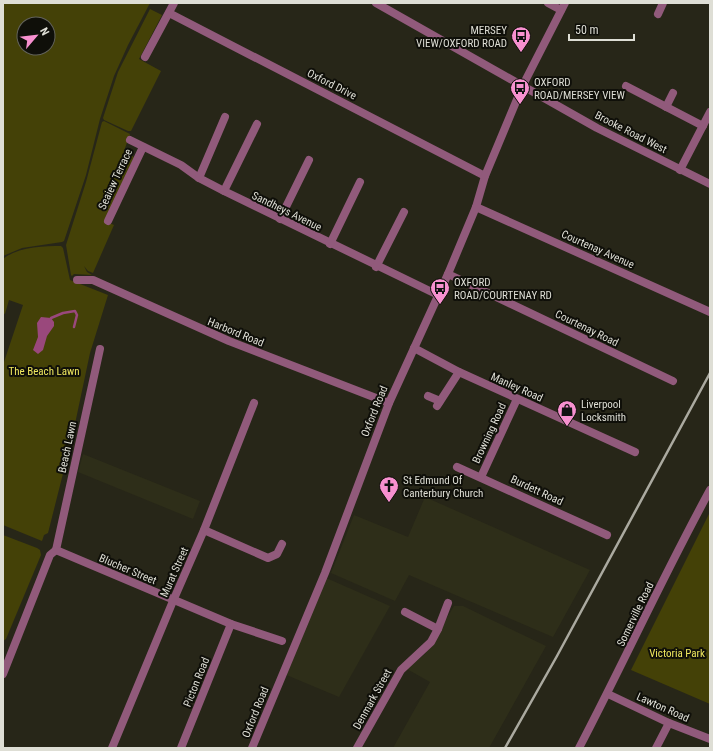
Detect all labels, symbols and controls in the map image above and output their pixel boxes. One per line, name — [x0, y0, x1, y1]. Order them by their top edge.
north arrow — [16, 16, 56, 56]
scale bar — [569, 16, 634, 42]
text: 50 m — [575, 23, 599, 37]
place label: MERSEY VIEW/OXFORD ROAD — [416, 24, 507, 50]
bus stop icon: MERSEY VIEW/OXFORD ROAD — [510, 25, 532, 53]
text: N — [37, 26, 52, 38]
street label: Oxford Drive — [305, 66, 359, 102]
place label: OXFORD ROAD/MERSEY VIEW — [534, 76, 626, 102]
bus stop icon: OXFORD ROAD/MERSEY VIEW — [509, 77, 531, 105]
street label: Brooke Road West — [593, 109, 669, 156]
street label: Seaiew Terrace — [96, 147, 135, 212]
street label: Sandheys Avenue — [250, 189, 324, 234]
street label: Courtenay Avenue — [559, 228, 636, 271]
place label: OXFORD ROAD/COURTENAY RD — [454, 276, 552, 302]
bus stop icon: OXFORD ROAD/COURTENAY RD — [429, 277, 451, 305]
street label: Courtenay Road — [553, 308, 621, 349]
street label: Harbord Road — [206, 315, 266, 350]
park label: The Beach Lawn — [8, 365, 80, 378]
street label: Manley Road — [489, 370, 545, 405]
street label: Oxford Road — [358, 384, 391, 439]
place label: Liverpool Locksmith — [581, 398, 626, 424]
shop icon: Liverpool Locksmith — [556, 399, 578, 427]
street label: Browning Road — [470, 401, 509, 465]
street label: Beach Lawn — [56, 420, 79, 474]
street label: Burdett Road — [509, 473, 565, 508]
place label: St Edmund Of Canterbury Church — [403, 474, 483, 500]
church icon: St Edmund Of Canterbury Church — [378, 475, 400, 503]
street label: Murat Street — [158, 545, 191, 599]
street label: Blucher Street — [97, 552, 158, 587]
street label: Somerville Road — [614, 580, 657, 649]
park label: Victoria Park — [649, 647, 705, 660]
street label: Picton Road — [181, 656, 212, 709]
street label: Denmark Street — [351, 667, 394, 732]
street label: Oxford Road — [239, 685, 272, 740]
street label: Lawton Road — [634, 690, 691, 725]

